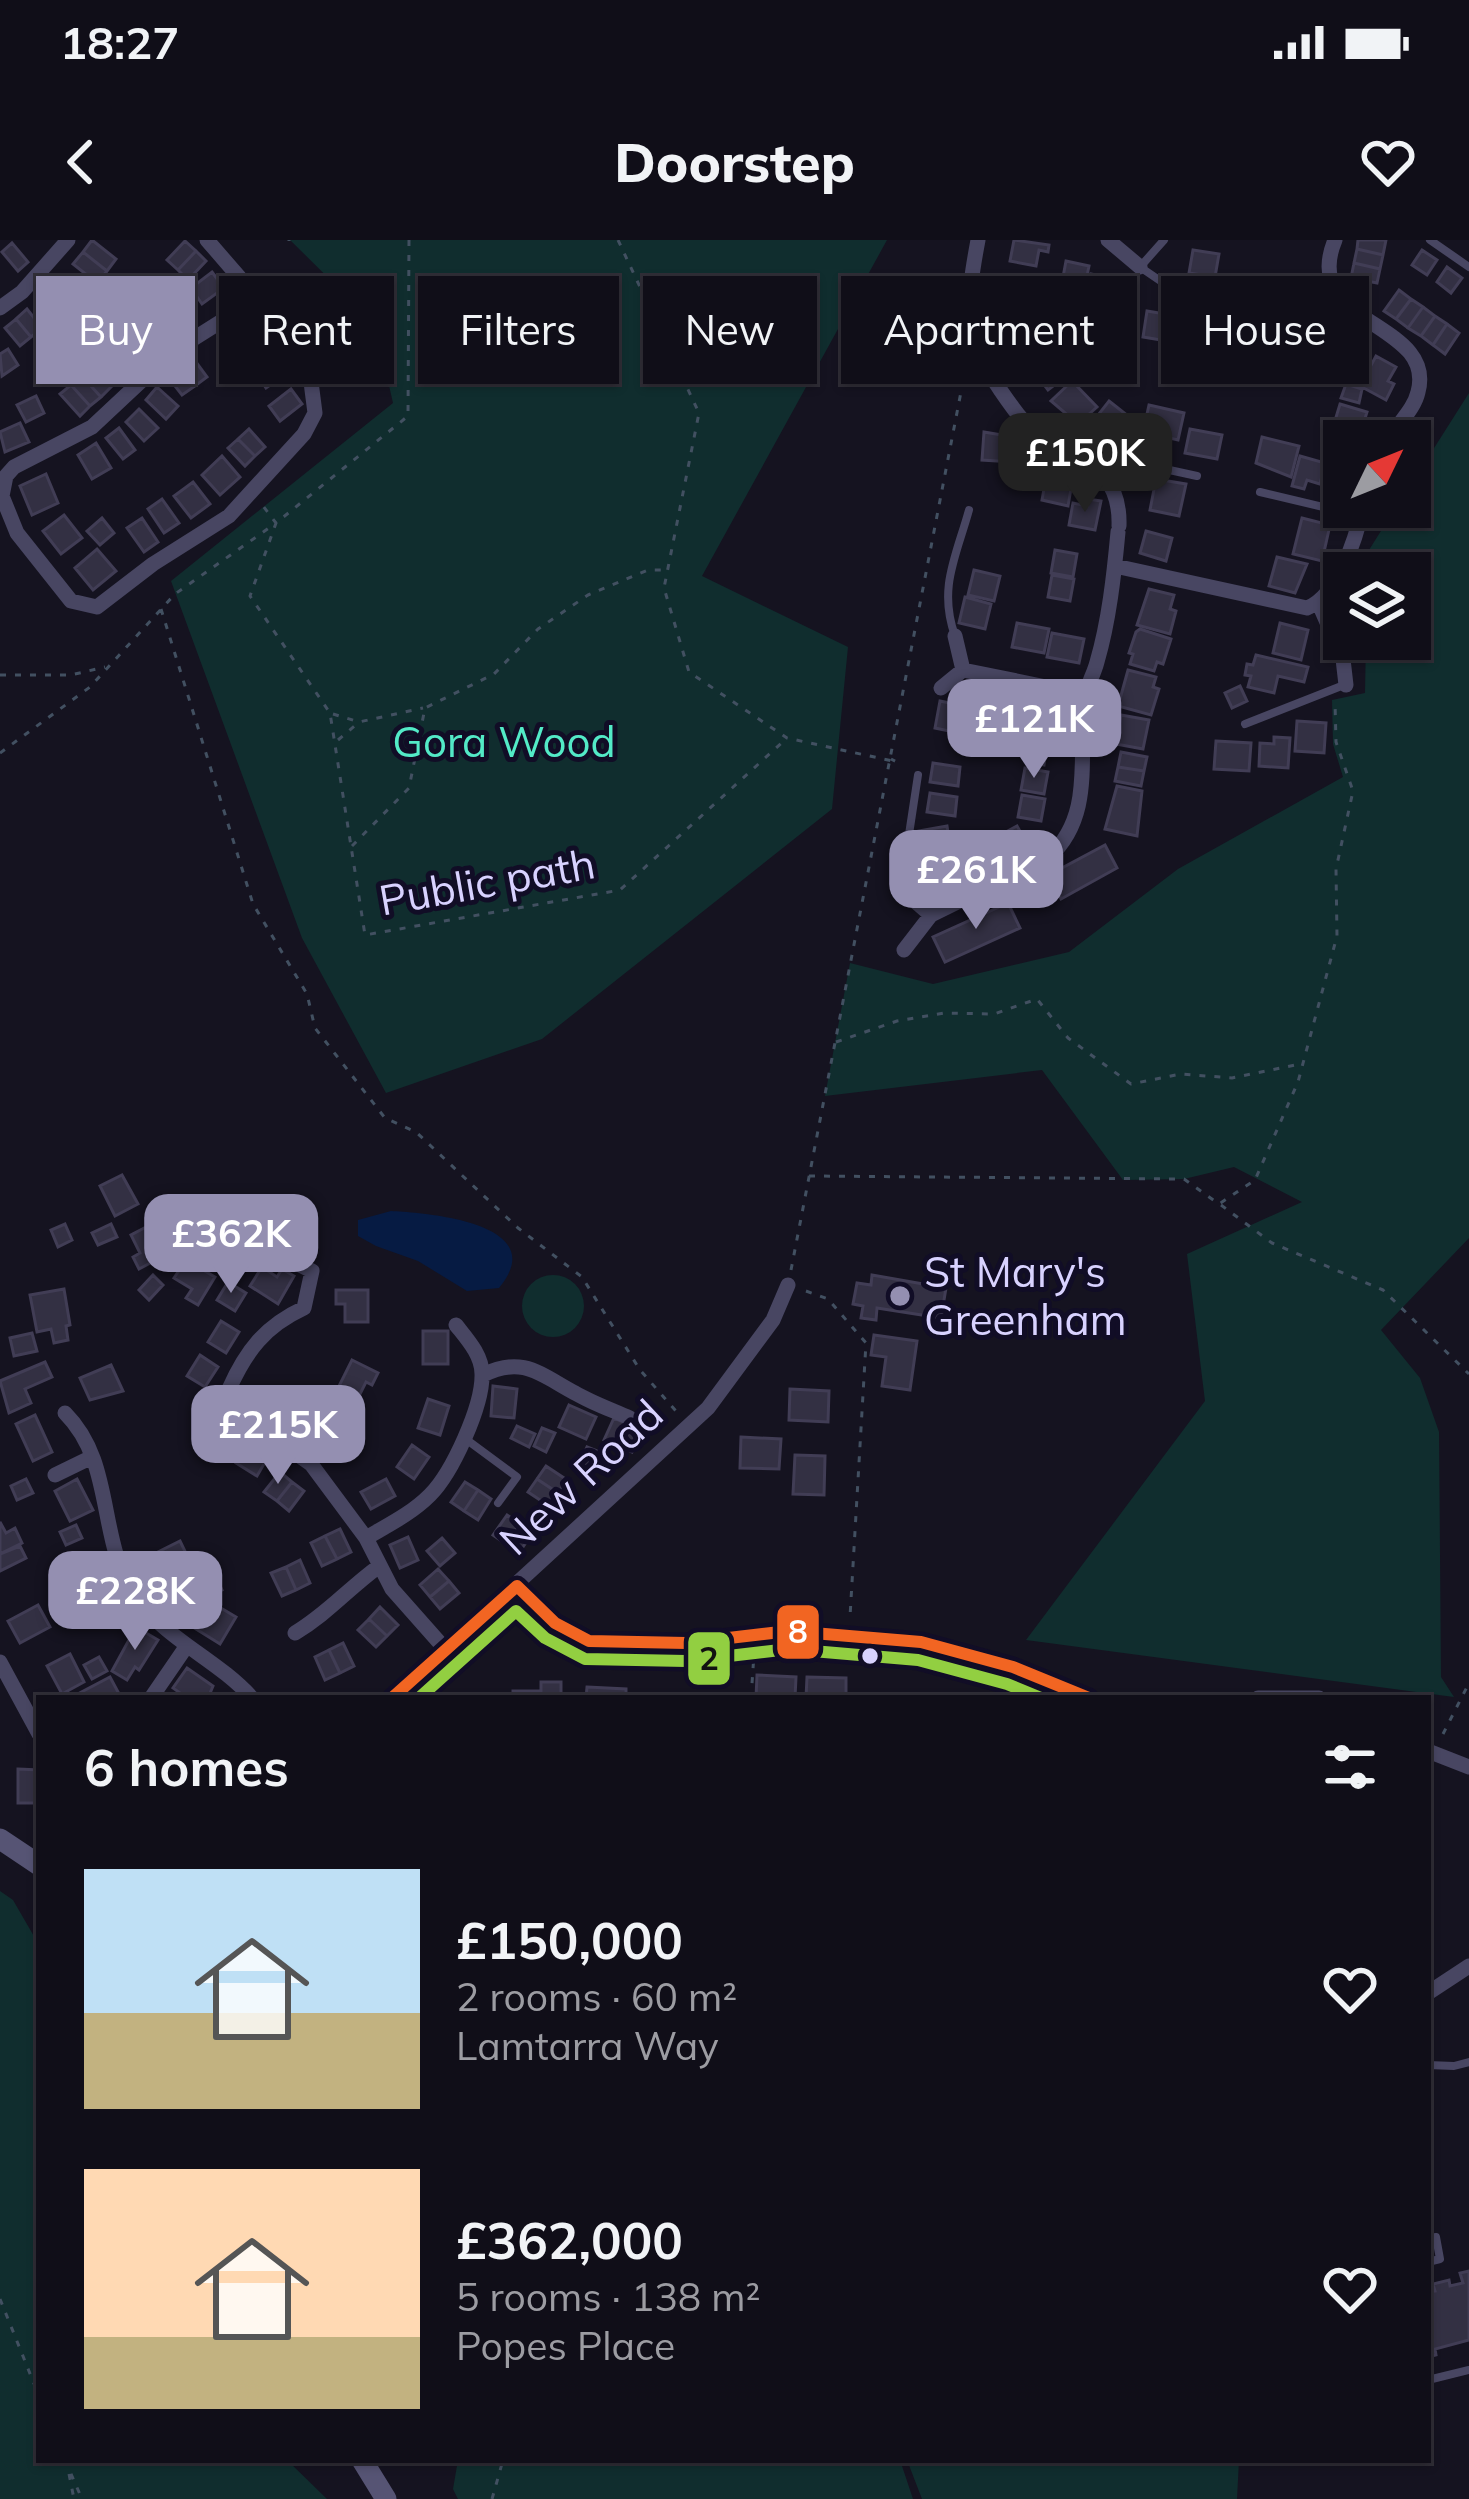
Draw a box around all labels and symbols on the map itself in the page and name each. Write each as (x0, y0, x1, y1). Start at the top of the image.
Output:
pin: £150K (1001, 413, 1169, 515)
north arrow (1323, 420, 1431, 528)
pin: £121K (950, 679, 1118, 781)
park label: Gora Wood (392, 715, 616, 768)
pin: £261K (892, 830, 1060, 932)
street label: Public path (375, 836, 599, 927)
pin: £362K (147, 1194, 315, 1296)
place label: St Mary's Greenham (924, 1245, 1127, 1346)
marker: St Mary's Greenham (887, 1283, 913, 1309)
pin: £215K (194, 1385, 362, 1487)
street label: New Road (488, 1388, 673, 1566)
pin: £228K (51, 1551, 219, 1653)
line badge: 8 (775, 1603, 821, 1661)
text: 8 (788, 1610, 808, 1651)
line badge: 2 (686, 1630, 732, 1687)
text: 2 (699, 1637, 719, 1678)
unlabelled marker (859, 1645, 881, 1667)

